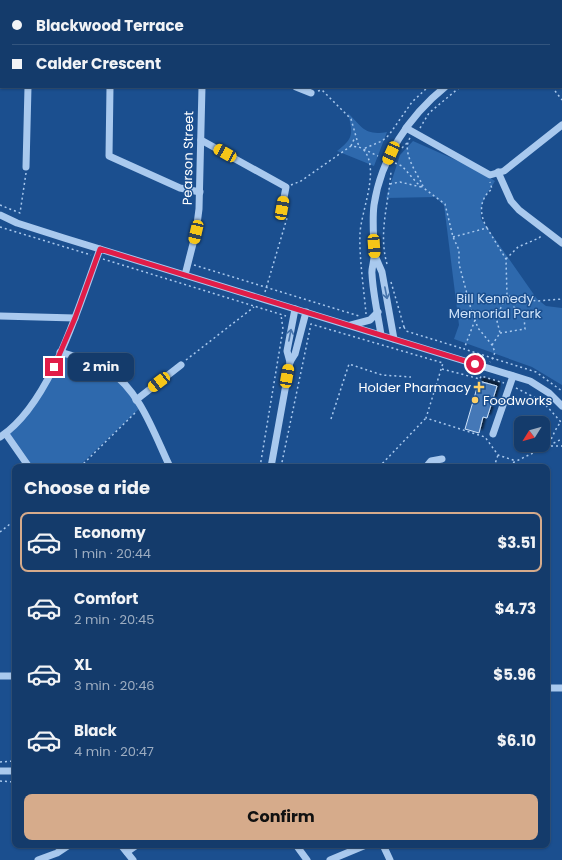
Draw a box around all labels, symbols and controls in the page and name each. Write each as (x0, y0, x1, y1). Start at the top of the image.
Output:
text: Blackwood Terrace (36, 15, 184, 36)
text: Calder Crescent (36, 53, 161, 74)
street label: Pearson Street (178, 110, 198, 205)
car (381, 140, 401, 166)
car (212, 142, 238, 164)
car (274, 195, 290, 221)
car (187, 219, 205, 245)
car (367, 234, 381, 258)
one-way arrow (382, 286, 390, 299)
park label: Bill Kennedy Memorial Park (449, 289, 541, 323)
one-way arrow (286, 329, 294, 342)
callout: 2 min (68, 353, 134, 381)
route start (466, 355, 484, 373)
text: 2 min (83, 357, 119, 376)
route end (45, 358, 63, 376)
car (279, 363, 295, 389)
car (146, 370, 172, 394)
place label: Holder Pharmacy (358, 378, 472, 397)
marker: Holder Pharmacy (474, 382, 484, 392)
place label: Foodworks (483, 391, 553, 410)
marker: Foodworks (470, 395, 480, 405)
north arrow (514, 416, 550, 452)
map controls (514, 416, 550, 452)
text: Choose a ride (24, 475, 150, 500)
text: Economy (74, 522, 146, 543)
icon: car (26, 524, 62, 560)
text: $3.51 (497, 532, 536, 553)
text: 1 min · 20:44 (74, 544, 151, 563)
text: Comfort (74, 588, 138, 609)
icon: car (26, 590, 62, 626)
text: $4.73 (495, 598, 536, 619)
text: 2 min · 20:45 (74, 610, 154, 629)
text: XL (74, 654, 92, 675)
icon: car (26, 656, 62, 692)
text: $5.96 (493, 664, 536, 685)
text: 3 min · 20:46 (74, 676, 155, 695)
text: Black (74, 720, 117, 741)
icon: car (26, 722, 62, 758)
text: $6.10 (497, 730, 536, 751)
text: 4 min · 20:47 (74, 742, 154, 761)
button: Confirm (24, 794, 538, 840)

